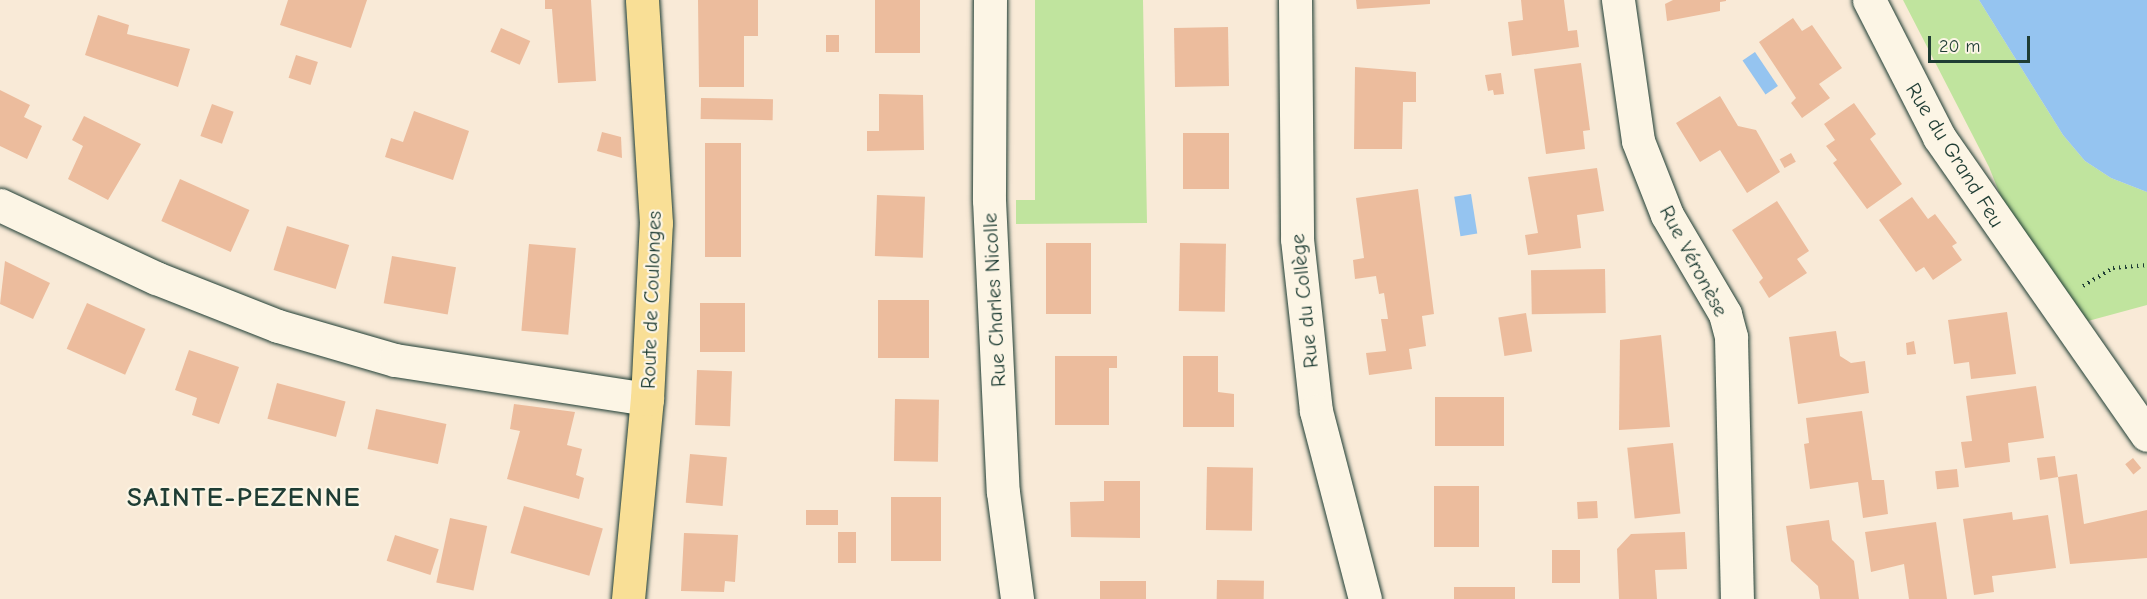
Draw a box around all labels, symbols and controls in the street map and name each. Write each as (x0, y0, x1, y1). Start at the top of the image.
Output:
scale bar (1931, 24, 2033, 62)
text: 20 m (1939, 36, 1980, 57)
street label: Rue du Grand Feu (1900, 78, 2010, 232)
street label: Rue Véronèse (1654, 201, 1734, 321)
street label: Route de Coulonges (635, 211, 667, 389)
street label: Rue Charles Nicolle (977, 212, 1011, 388)
street label: Rue du Collège (1284, 233, 1324, 369)
district label: SAINTE-PEZENNE (127, 482, 361, 514)

